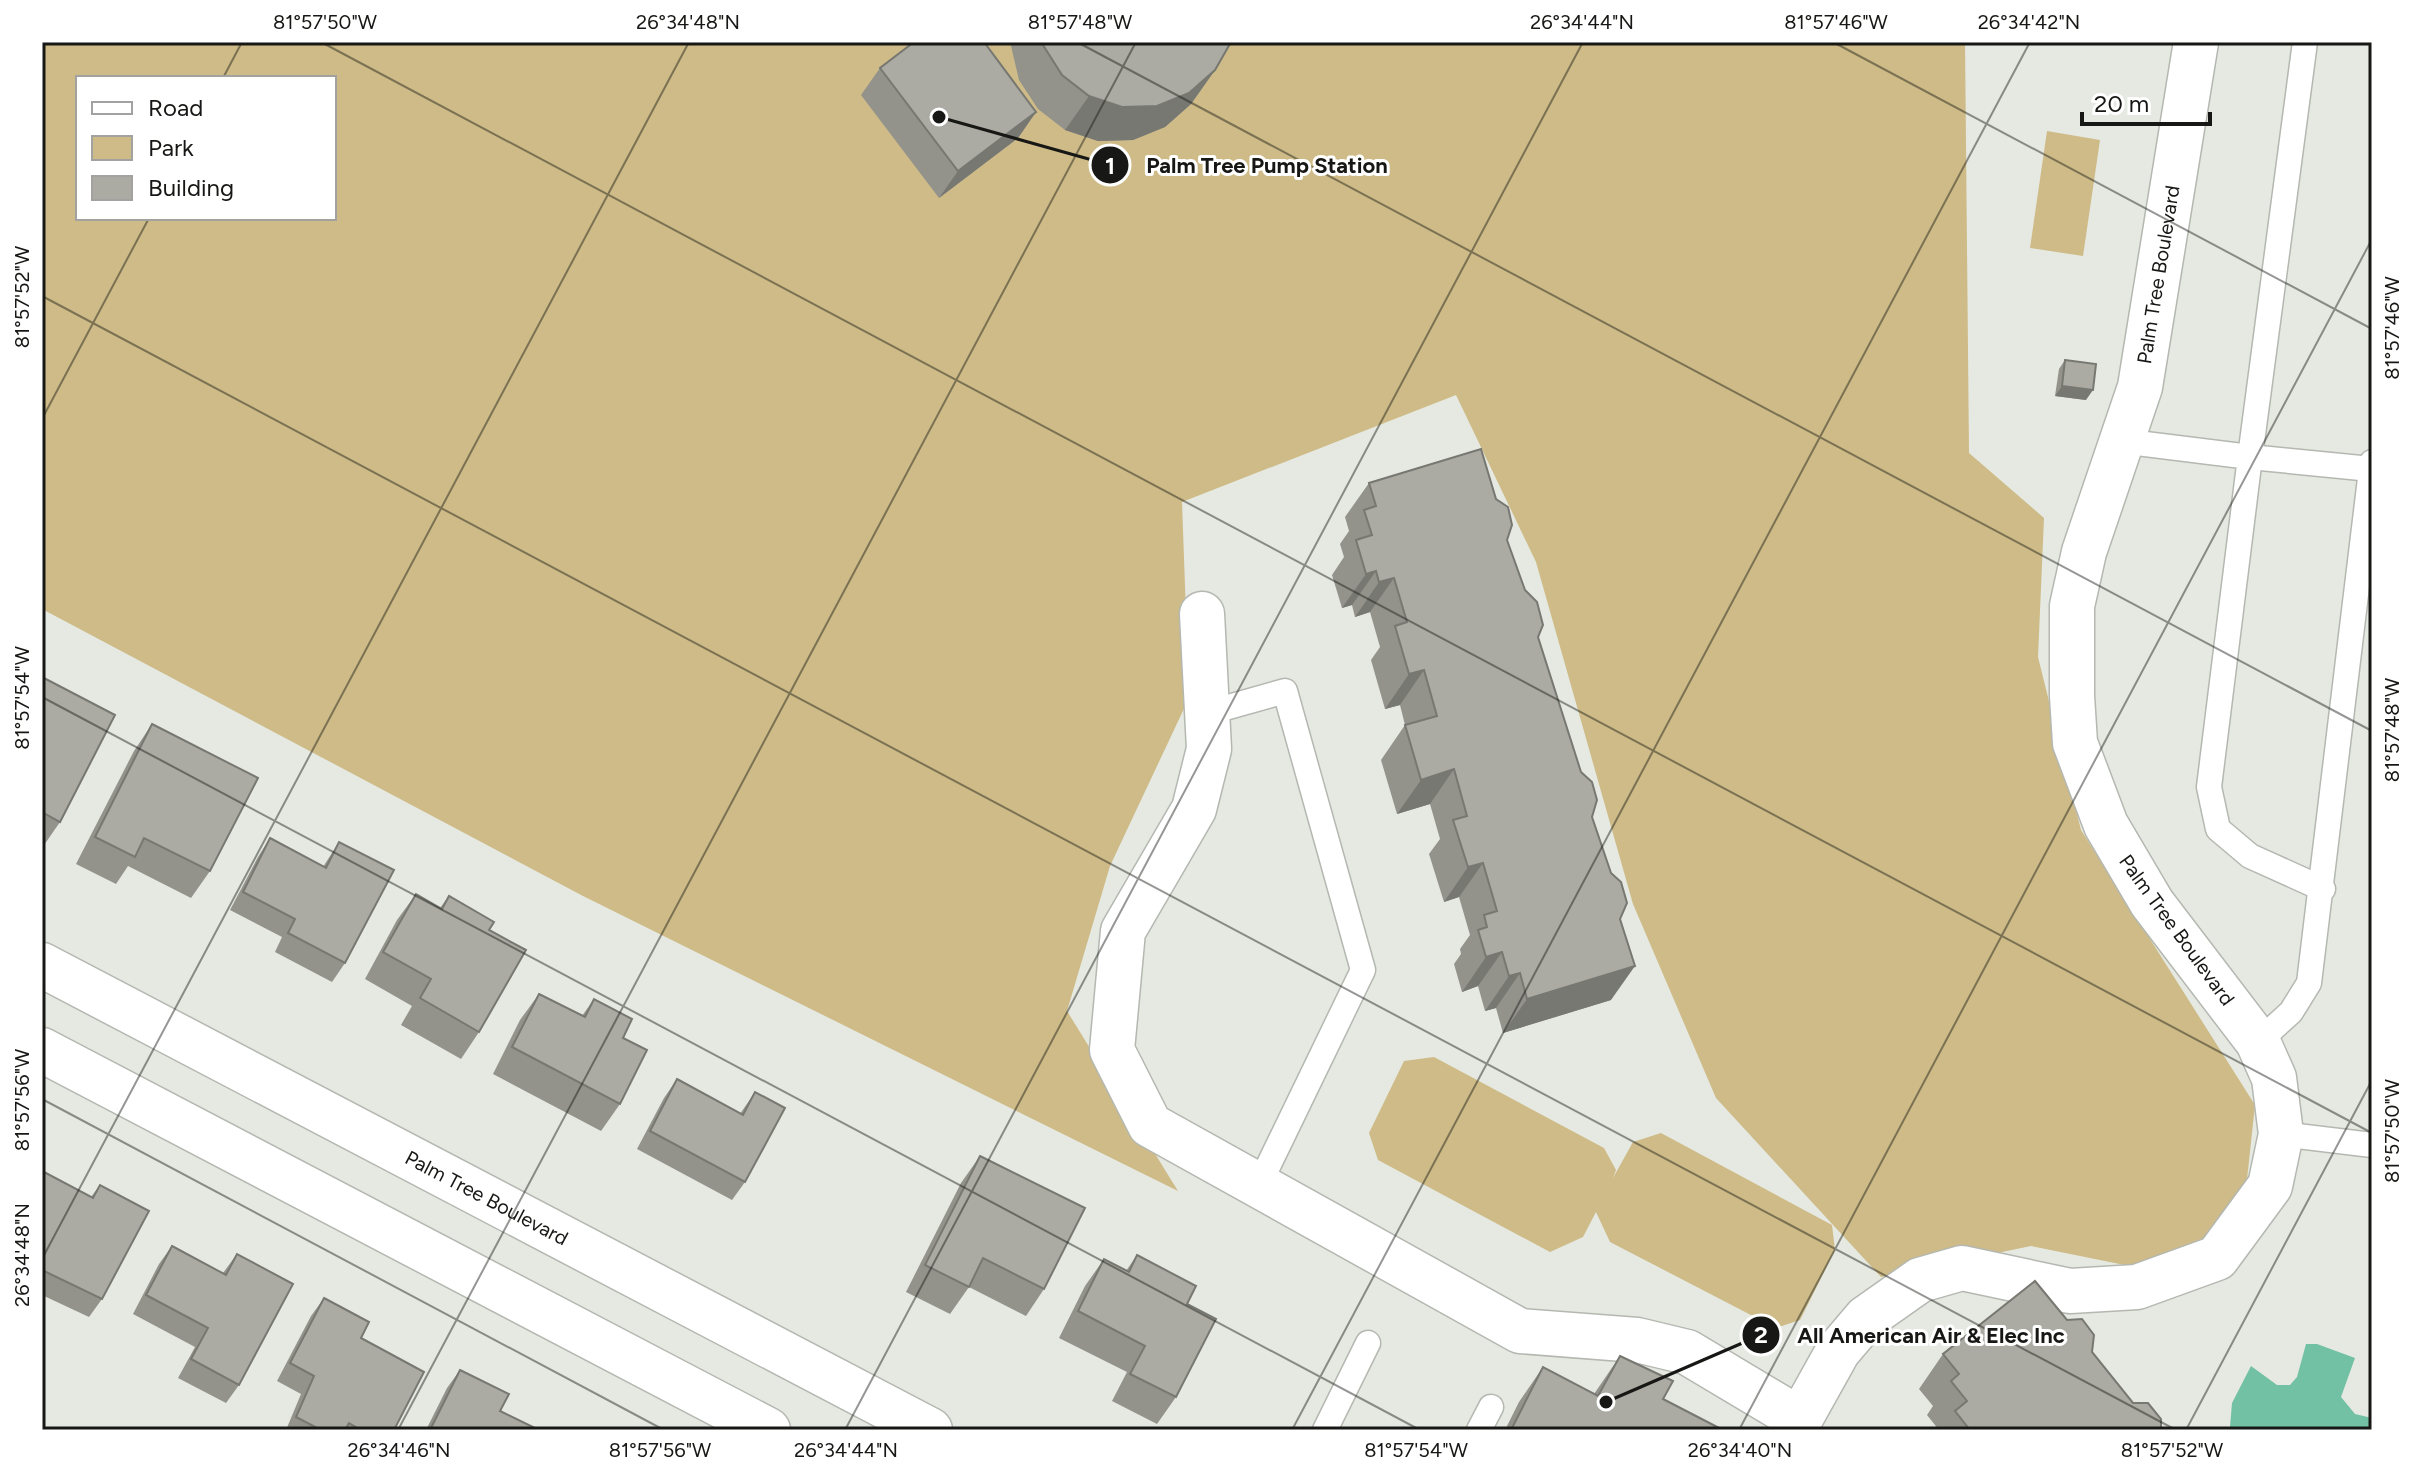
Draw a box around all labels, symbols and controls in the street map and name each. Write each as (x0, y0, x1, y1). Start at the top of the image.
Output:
text: 81°57'50"W (273, 10, 377, 34)
text: 26°34'48"N (636, 10, 740, 34)
text: 81°57'48"W (1028, 10, 1132, 34)
text: 26°34'44"N (1530, 10, 1634, 34)
text: 81°57'46"W (1784, 10, 1888, 34)
text: 26°34'42"N (1978, 10, 2080, 34)
legend (76, 76, 336, 220)
scale bar (2082, 76, 2210, 126)
text: 20 m (2094, 89, 2149, 118)
text: Road (148, 93, 203, 122)
text: Park (148, 133, 194, 162)
callout: Palm Tree Pump Station (1090, 142, 1404, 188)
text: 1 (1105, 151, 1115, 180)
text: Palm Tree Pump Station (1146, 152, 1388, 179)
text: Building (148, 173, 234, 202)
street label: Palm Tree Boulevard (2132, 184, 2185, 366)
text: 81°57'52"W (10, 246, 34, 348)
text: 81°57'46"W (2380, 276, 2404, 380)
text: 81°57'54"W (10, 646, 34, 750)
text: 81°57'48"W (2380, 678, 2404, 782)
street label: Palm Tree Boulevard (2114, 850, 2240, 1010)
text: 81°57'56"W (10, 1049, 34, 1151)
text: 81°57'50"W (2380, 1079, 2404, 1183)
street label: Palm Tree Boulevard (401, 1145, 572, 1250)
text: 26°34'48"N (10, 1203, 34, 1307)
callout: All American Air & Elec Inc (1741, 1312, 2081, 1358)
text: 2 (1754, 1320, 1768, 1349)
text: All American Air & Elec Inc (1797, 1322, 2065, 1349)
text: 26°34'46"N (348, 1438, 450, 1462)
text: 81°57'56"W (609, 1438, 711, 1462)
text: 26°34'44"N (794, 1438, 898, 1462)
text: 81°57'54"W (1364, 1438, 1468, 1462)
text: 26°34'40"N (1688, 1438, 1792, 1462)
text: 81°57'52"W (2121, 1438, 2223, 1462)

